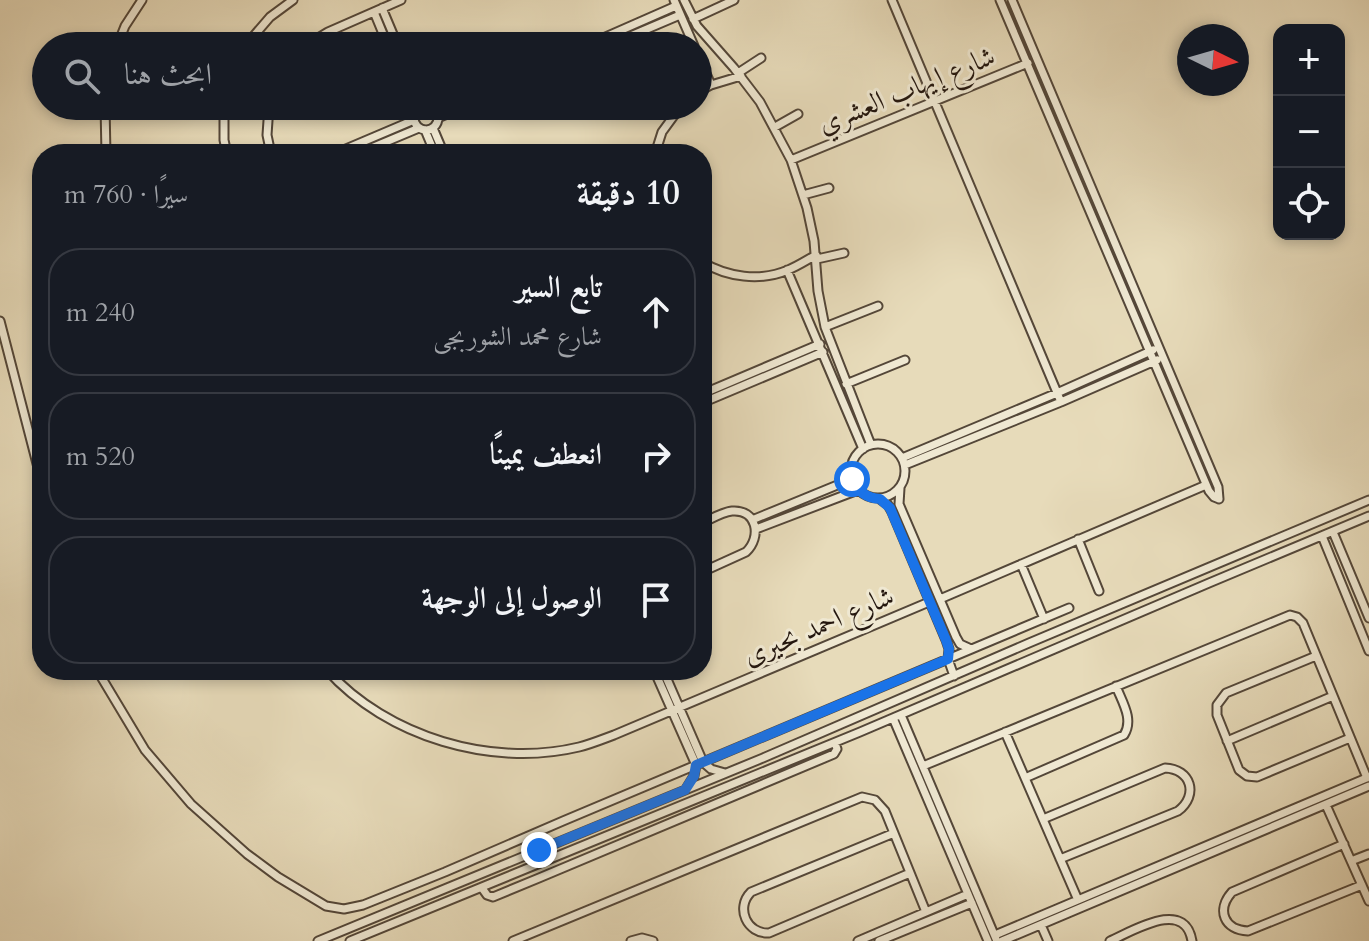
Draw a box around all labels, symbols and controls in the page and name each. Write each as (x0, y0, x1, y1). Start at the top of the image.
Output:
north arrow (1177, 24, 1249, 96)
map controls (1273, 24, 1345, 240)
button: + (1273, 24, 1345, 96)
search box (32, 32, 712, 120)
street label: شارع إيهاب العشري (812, 37, 1002, 146)
icon: search (60, 54, 104, 98)
text: ابحث هنا (124, 54, 212, 95)
button: − (1273, 96, 1345, 168)
button: locate (1273, 168, 1345, 240)
text: 10 دقيقة (577, 170, 680, 216)
text: سيرًا · 760 m (64, 177, 188, 212)
text: تابع السير (516, 267, 602, 308)
icon: ahead (634, 290, 678, 334)
text: 240 m (66, 295, 135, 330)
text: شارع محمد الشوربجى (433, 319, 602, 354)
text: انعطف يمينًا (489, 434, 602, 475)
icon: right (634, 434, 678, 478)
text: 520 m (66, 439, 135, 474)
route start (834, 461, 870, 497)
street label: شارع احمد بحيرى (737, 577, 901, 678)
text: الوصول إلى الوجهة (422, 578, 602, 619)
icon: arrive (634, 578, 678, 622)
route end (521, 832, 557, 868)

